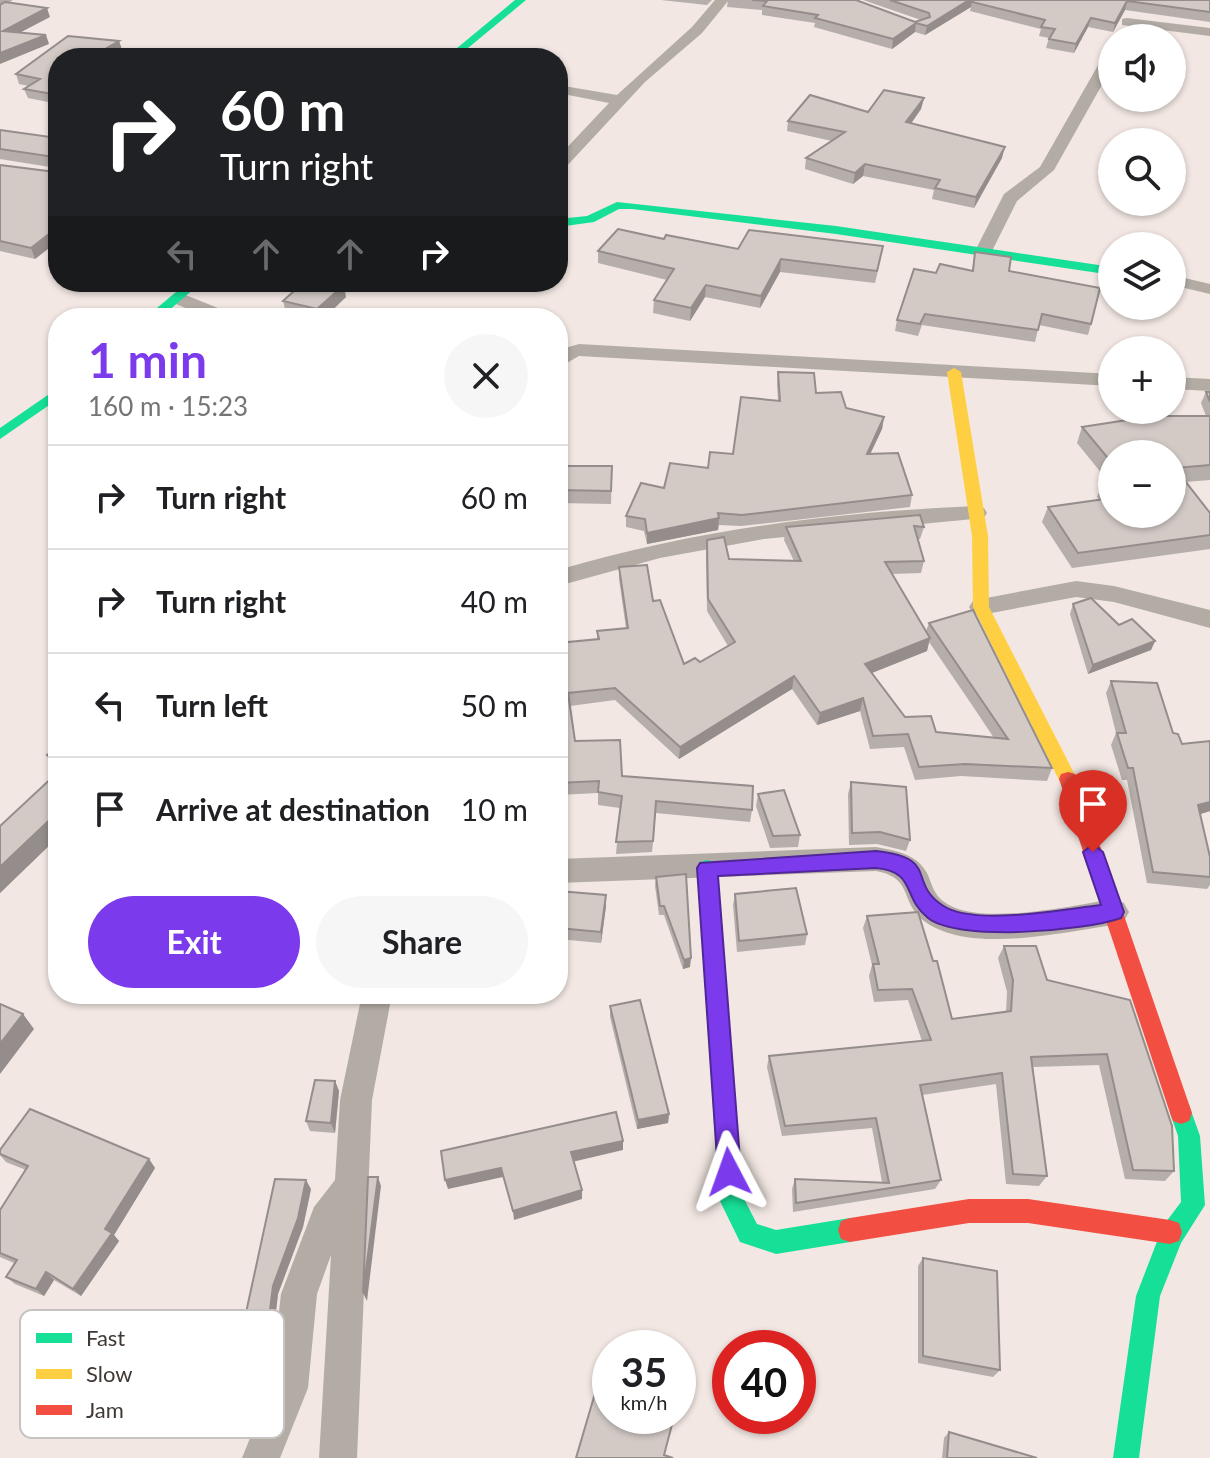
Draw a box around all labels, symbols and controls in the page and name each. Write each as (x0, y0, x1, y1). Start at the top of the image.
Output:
map controls (1098, 24, 1186, 528)
button: sound (1098, 24, 1186, 112)
text: 60 m (220, 76, 345, 143)
icon: right (88, 80, 192, 184)
button: search (1098, 128, 1186, 216)
text: Turn right (220, 144, 373, 188)
icon: left (160, 232, 204, 276)
icon: ahead (244, 232, 288, 276)
icon: ahead (328, 232, 372, 276)
icon: right (412, 232, 456, 276)
button: layers (1098, 232, 1186, 320)
text: 1 min (88, 331, 207, 388)
button: close (444, 334, 528, 418)
button: + (1098, 336, 1186, 424)
text: 160 m · 15:23 (88, 390, 248, 422)
button: − (1098, 440, 1186, 528)
icon: right (88, 475, 132, 519)
text: Turn right (156, 479, 286, 515)
text: 60 m (461, 479, 528, 515)
icon: right (88, 579, 132, 623)
text: Turn right (156, 583, 286, 619)
text: 40 m (461, 583, 528, 619)
icon: left (88, 683, 132, 727)
text: Turn left (156, 687, 268, 723)
text: 50 m (461, 687, 528, 723)
pin (1059, 770, 1127, 852)
icon: arrive (1071, 782, 1115, 826)
icon: arrive (88, 787, 132, 831)
text: Arrive at destination (156, 791, 430, 827)
text: 10 m (461, 791, 528, 827)
button: Exit (88, 896, 300, 988)
button: Share (316, 896, 528, 988)
position arrow (687, 1130, 771, 1214)
legend (20, 1310, 284, 1438)
text: Fast (86, 1324, 125, 1351)
speed limit sign: 40 (712, 1330, 816, 1434)
text: 35 (621, 1348, 667, 1396)
text: Slow (86, 1360, 133, 1387)
text: km/h (621, 1390, 667, 1414)
text: Jam (86, 1396, 124, 1423)

